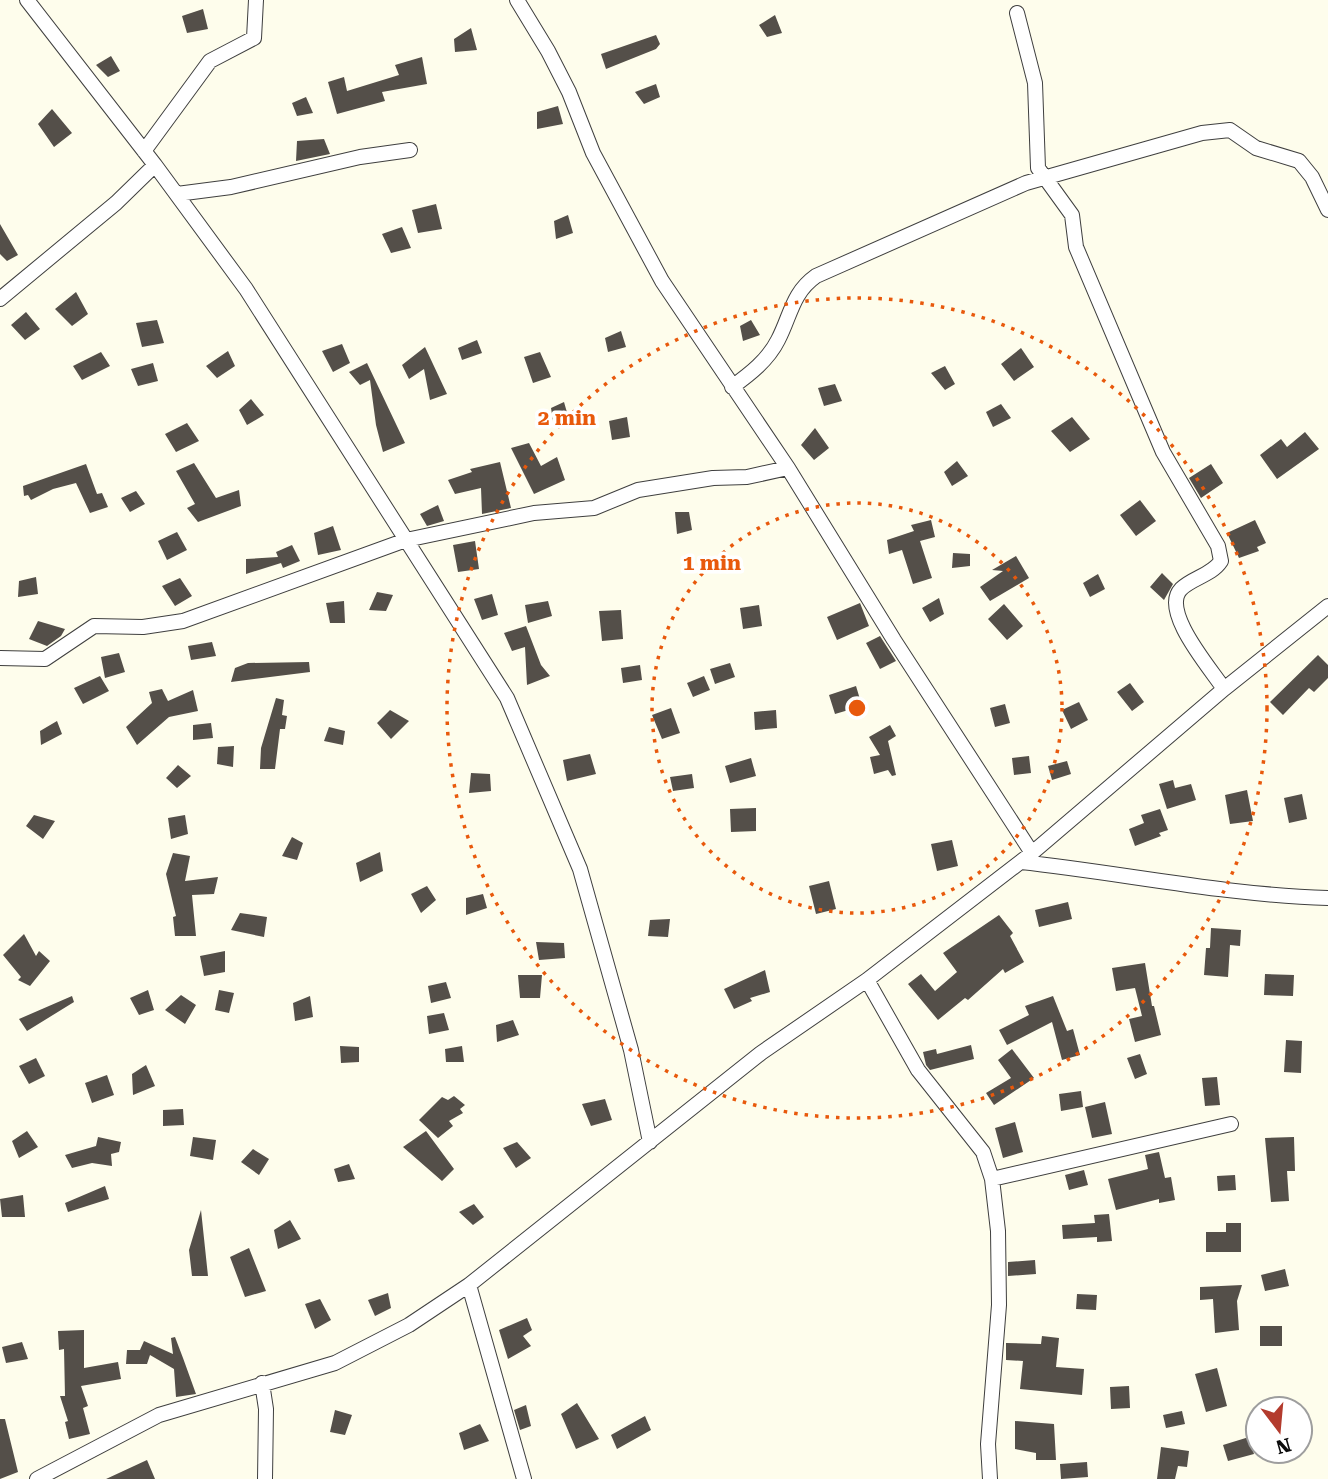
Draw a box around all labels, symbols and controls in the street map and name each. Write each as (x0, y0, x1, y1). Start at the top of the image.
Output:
text: 2 min (538, 406, 596, 430)
text: 1 min (683, 551, 741, 575)
centre of rings (845, 696, 869, 720)
north arrow (1244, 1395, 1314, 1465)
text: N (1273, 1433, 1294, 1459)

